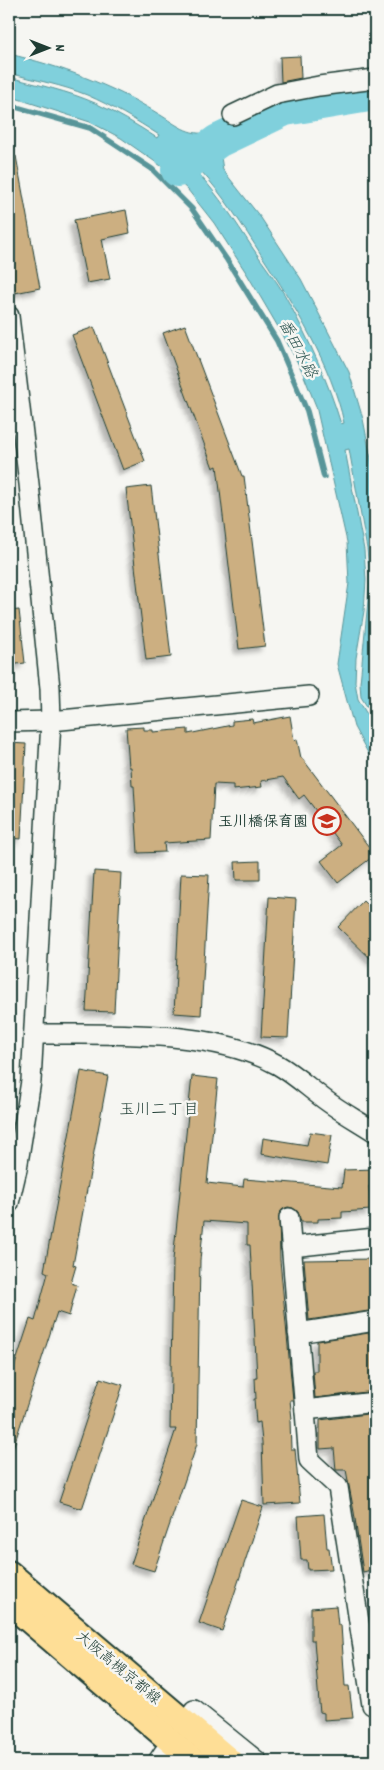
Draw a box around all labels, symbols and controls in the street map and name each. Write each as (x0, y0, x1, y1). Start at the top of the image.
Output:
north arrow (22, 22, 72, 72)
text: N (49, 45, 69, 52)
water label: 番田水路 (272, 316, 322, 384)
school or university icon: 玉川橋保育園 (312, 806, 342, 836)
place label: 玉川橋保育園 (218, 812, 308, 834)
district label: 玉川二丁目 (119, 1099, 199, 1122)
street label: 大阪高槻京都線 (70, 1626, 165, 1711)

